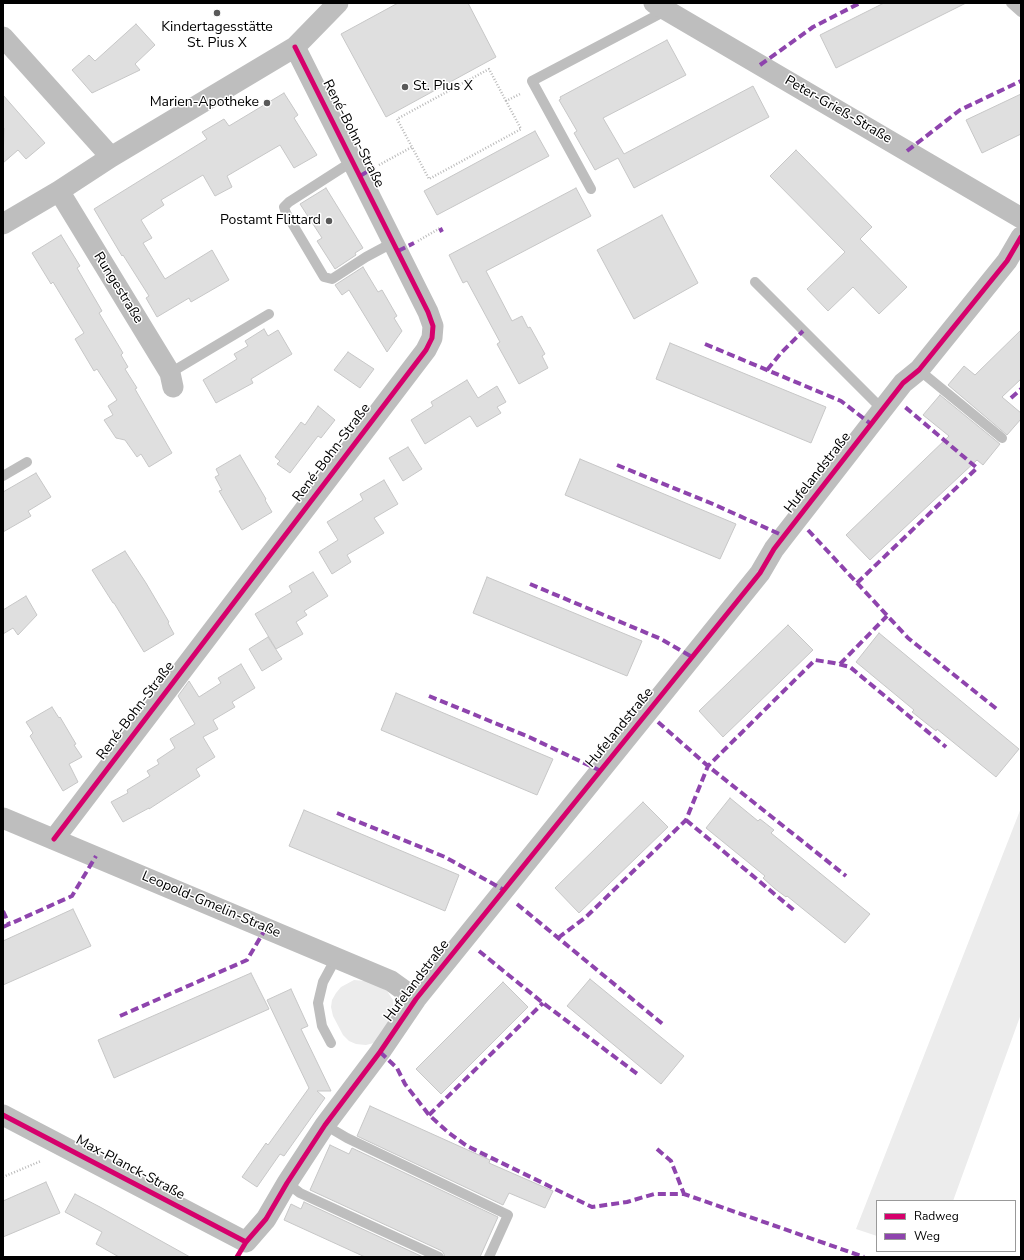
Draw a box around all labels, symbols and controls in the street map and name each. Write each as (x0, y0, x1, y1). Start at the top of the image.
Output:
marker: Kindertagesstätte St. Pius X (212, 8, 222, 18)
place label: Kindertagesstätte St. Pius X (161, 20, 273, 52)
street label: Peter-Grieß-Straße (781, 72, 895, 148)
street label: René-Bohn-Straße (319, 77, 387, 191)
place label: St. Pius X (413, 79, 473, 95)
marker: St. Pius X (400, 82, 410, 92)
place label: Marien-Apotheke (150, 95, 259, 111)
marker: Marien-Apotheke (262, 98, 272, 108)
place label: Postamt Flittard (220, 213, 321, 229)
marker: Postamt Flittard (324, 216, 334, 226)
street label: Rungestraße (89, 249, 147, 327)
street label: René-Bohn-Straße (290, 400, 374, 506)
street label: Hufelandstraße (781, 429, 855, 517)
street label: René-Bohn-Straße (94, 658, 178, 764)
street label: Hufelandstraße (583, 685, 657, 771)
street label: Leopold-Gmelin-Straße (139, 868, 283, 942)
street label: Hufelandstraße (381, 937, 453, 1025)
street label: Max-Planck-Straße (73, 1132, 187, 1204)
legend (876, 1200, 1016, 1252)
text: Radweg (914, 1208, 959, 1224)
text: Weg (914, 1228, 940, 1244)

